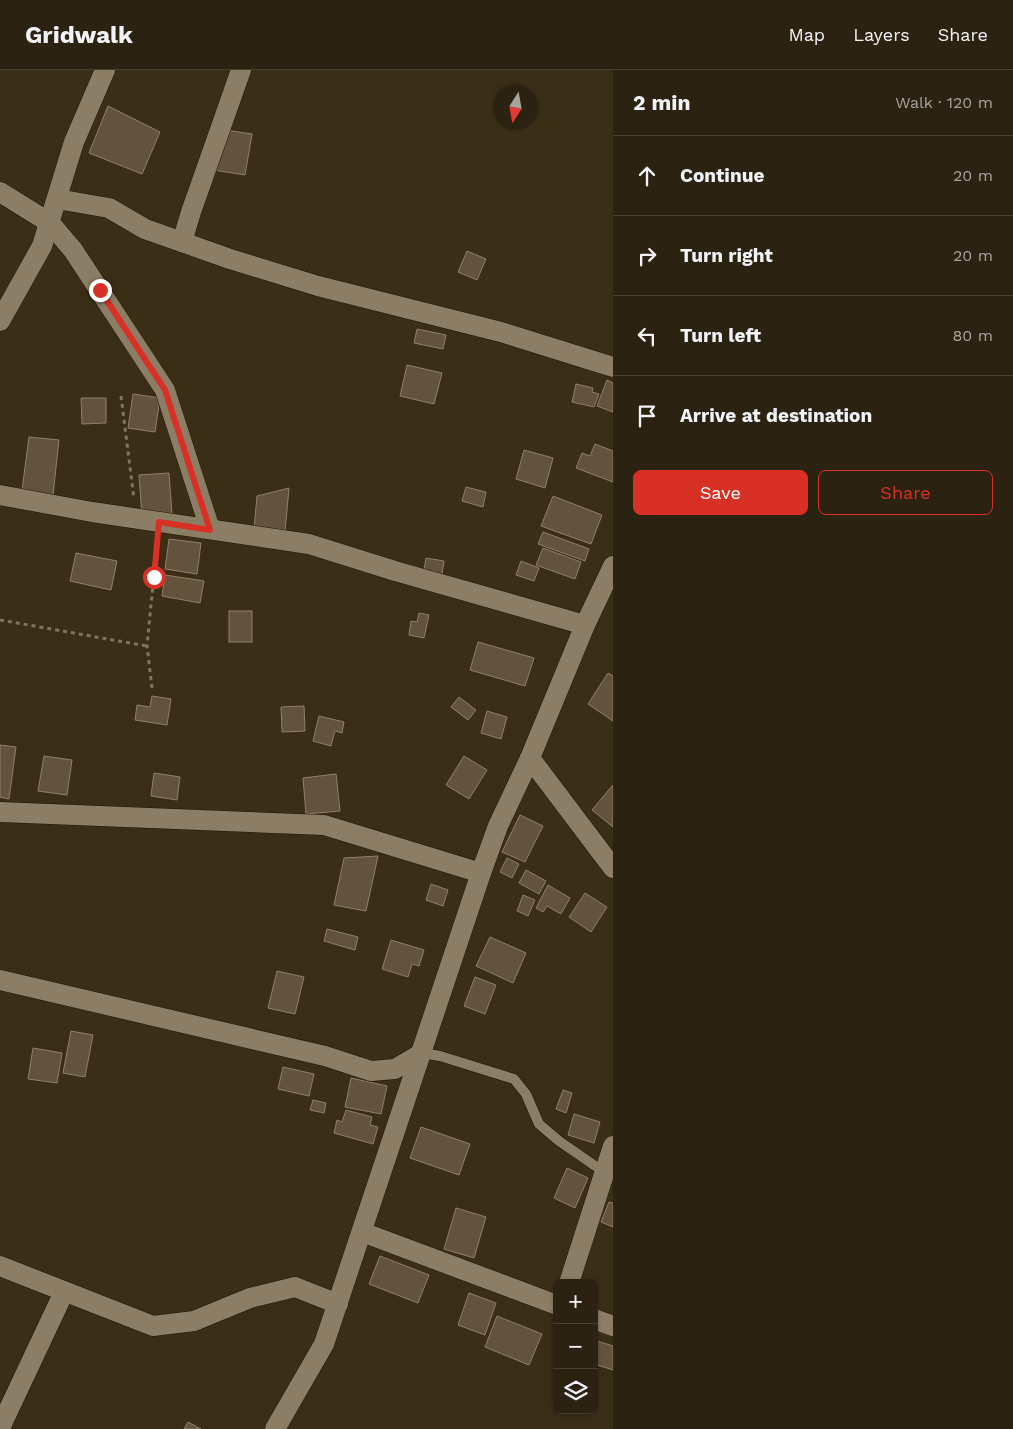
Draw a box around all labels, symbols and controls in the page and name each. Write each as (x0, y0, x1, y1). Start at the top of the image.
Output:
text: Gridwalk (25, 21, 133, 49)
text: Map (788, 24, 825, 45)
text: Layers (853, 24, 910, 45)
text: Share (938, 24, 988, 45)
north arrow (493, 85, 538, 130)
text: 2 min (633, 90, 690, 115)
text: Walk · 120 m (895, 93, 993, 112)
icon: ahead (633, 162, 661, 190)
text: Continue (680, 164, 764, 187)
text: 20 m (953, 166, 993, 185)
icon: right (633, 242, 661, 270)
text: Turn right (680, 244, 773, 267)
text: 20 m (953, 246, 993, 265)
route end (89, 279, 112, 302)
icon: left (633, 322, 661, 350)
text: Turn left (680, 324, 761, 347)
text: 80 m (952, 326, 993, 345)
icon: arrive (633, 402, 661, 430)
text: Arrive at destination (680, 404, 872, 427)
button: Save (633, 470, 808, 515)
button: Share (818, 470, 993, 515)
route start (143, 566, 166, 589)
map controls (553, 1279, 598, 1414)
button: + (553, 1279, 598, 1324)
button: − (553, 1324, 598, 1369)
button: layers (553, 1369, 598, 1414)

